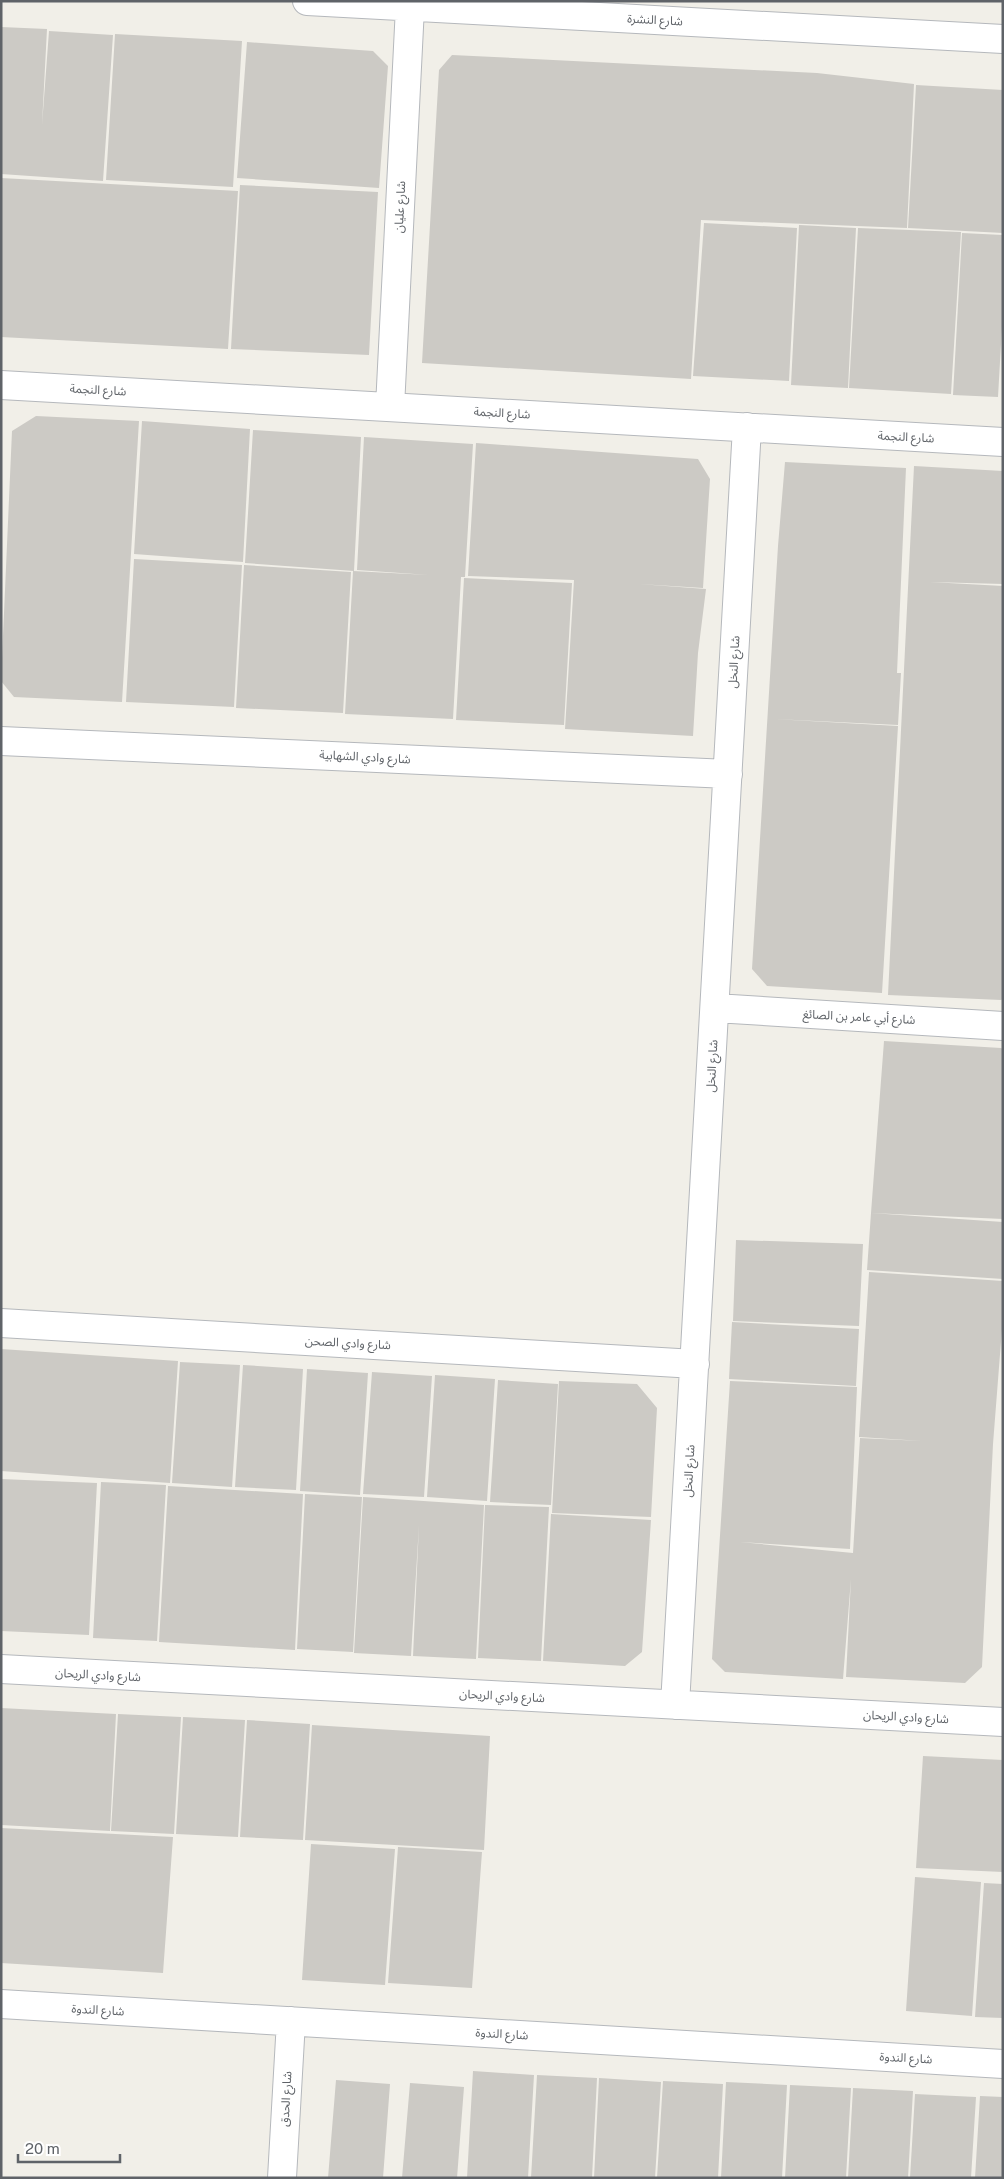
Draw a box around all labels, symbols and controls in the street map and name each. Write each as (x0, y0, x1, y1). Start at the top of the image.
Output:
street label: شارع النشرة (627, 12, 683, 30)
street label: شارع عليان (392, 181, 410, 234)
street label: شارع النجمة (69, 382, 127, 400)
street label: شارع النجمة (473, 405, 531, 423)
street label: شارع النجمة (877, 429, 935, 447)
street label: شارع النخل (726, 635, 744, 689)
street label: شارع وادي الشهابية (319, 748, 411, 769)
street label: شارع أبي عامر بن الصائغ (802, 1007, 916, 1030)
street label: شارع النخل (704, 1039, 722, 1093)
street label: شارع وادي الصحن (305, 1334, 391, 1355)
street label: شارع النخل (681, 1444, 699, 1498)
street label: شارع وادي الريحان (55, 1666, 141, 1687)
street label: شارع وادي الريحان (459, 1687, 545, 1708)
street label: شارع وادي الريحان (863, 1708, 949, 1729)
street label: شارع الندوة (71, 2002, 125, 2020)
street label: شارع الندوة (475, 2026, 529, 2044)
street label: شارع الندوة (879, 2050, 933, 2068)
street label: شارع الحدق (278, 2071, 296, 2127)
scale bar (18, 2132, 120, 2164)
text: 20 m (25, 2140, 60, 2157)

